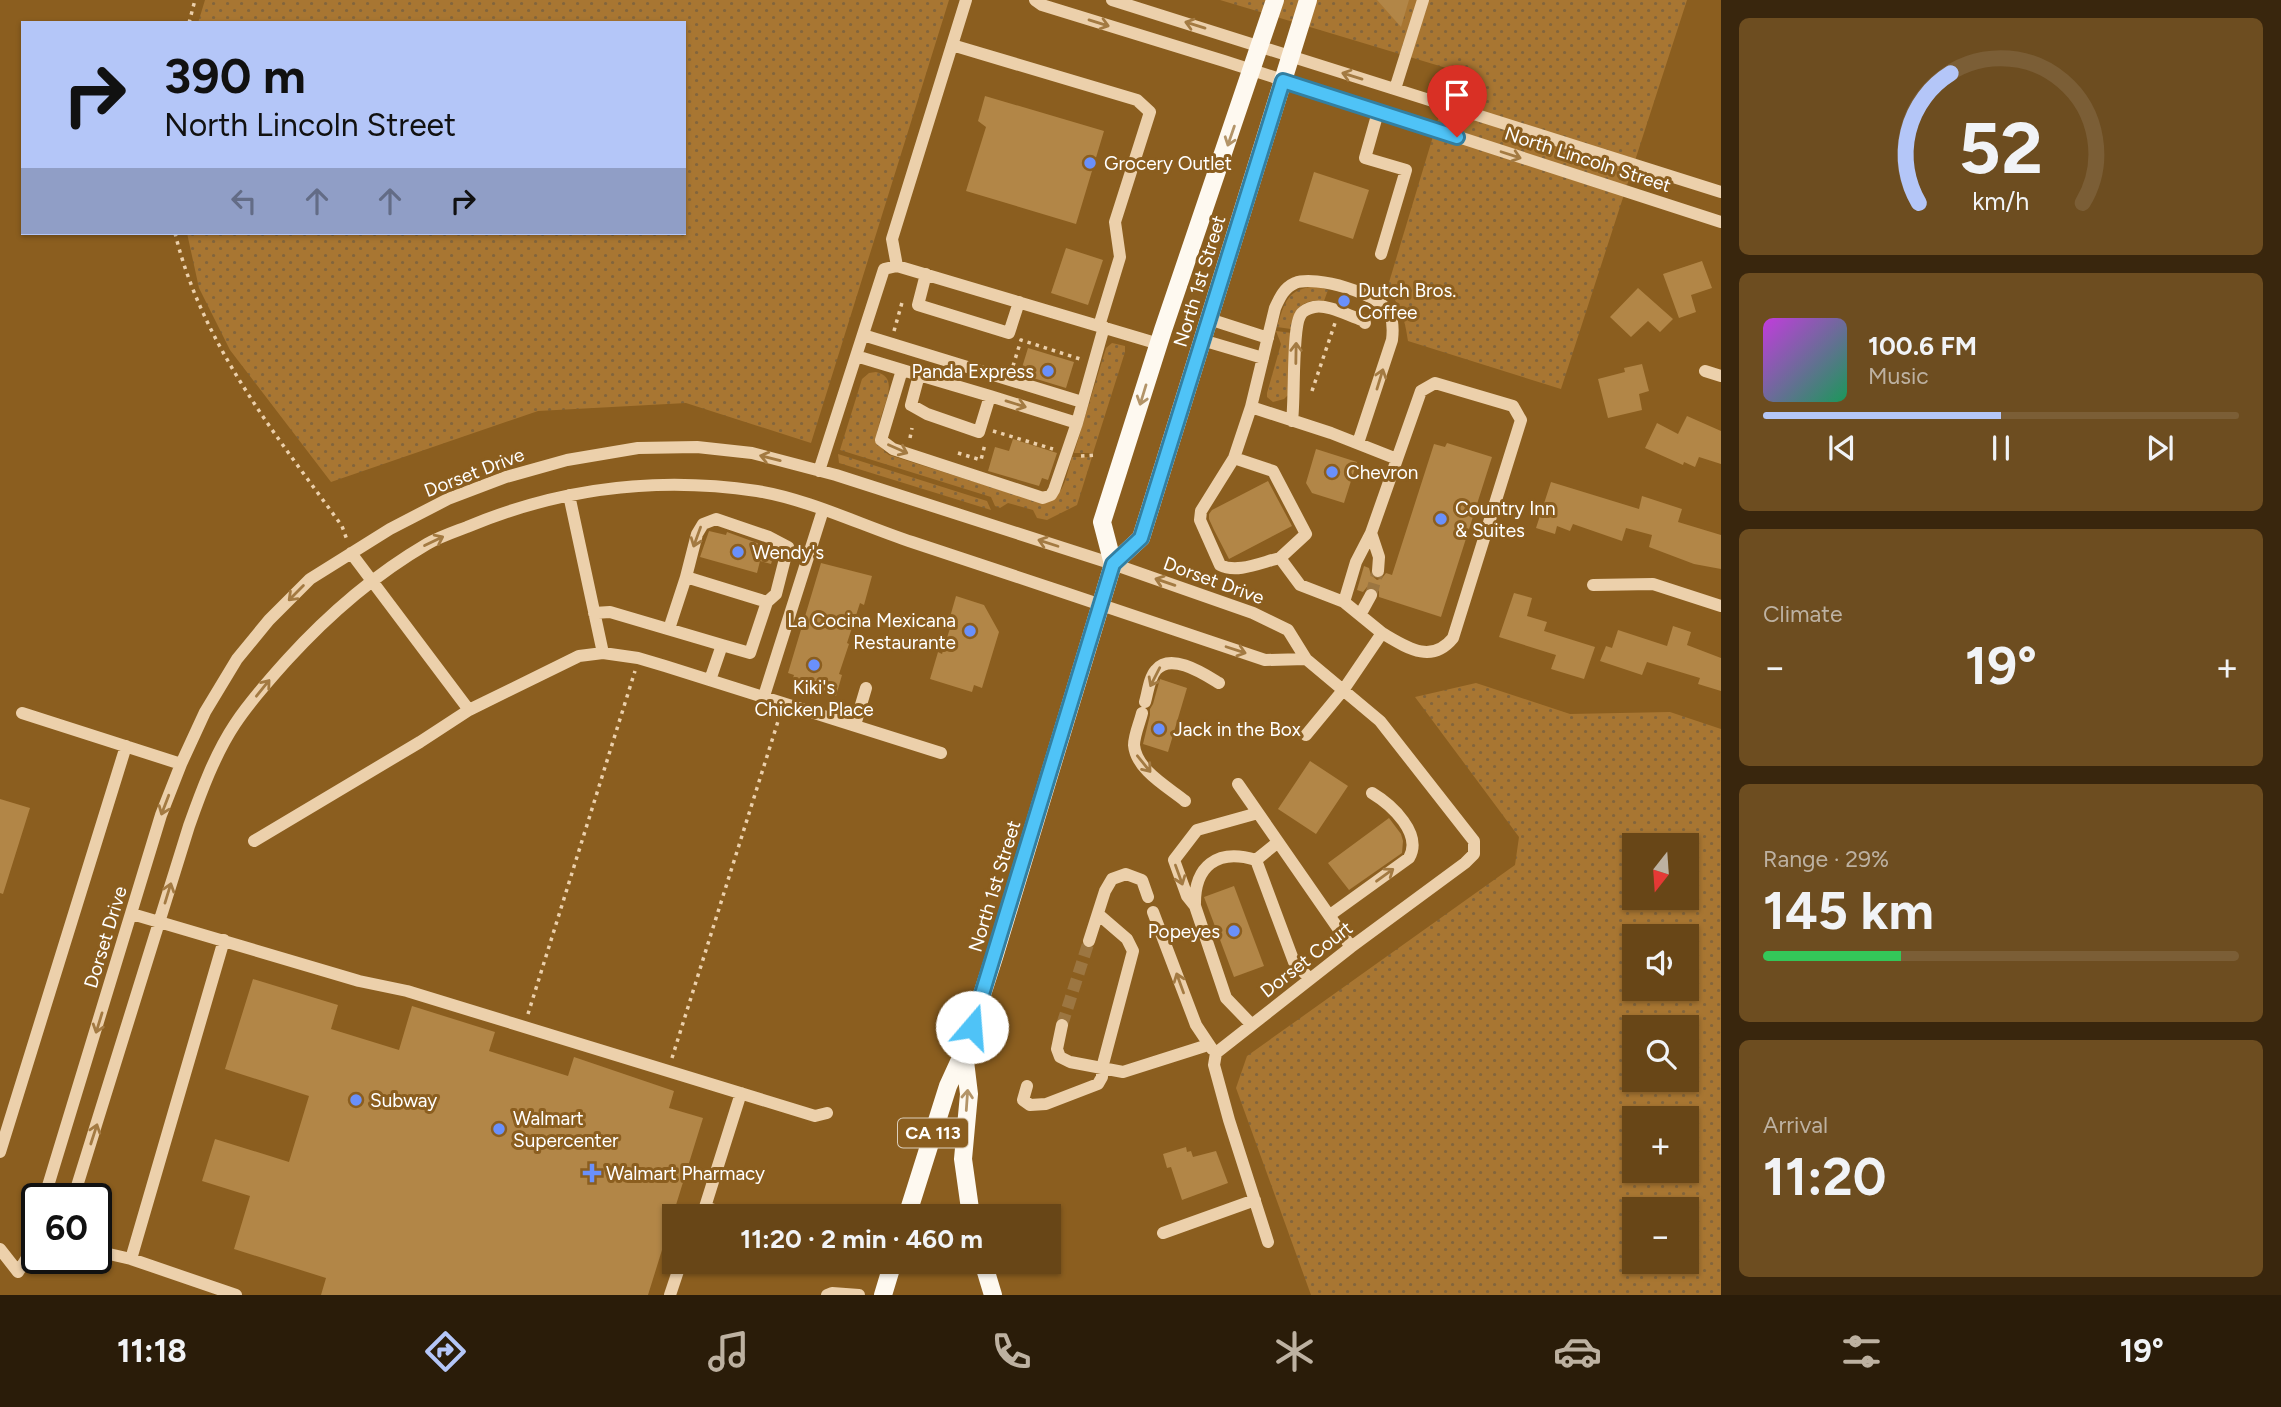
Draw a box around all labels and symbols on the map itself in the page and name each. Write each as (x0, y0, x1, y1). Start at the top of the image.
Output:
one-way arrow (1088, 17, 1110, 30)
one-way arrow (1185, 18, 1207, 31)
pin (1427, 65, 1487, 137)
one-way arrow (1341, 69, 1363, 82)
street label: North Lincoln Street (1502, 122, 1674, 197)
one-way arrow (1223, 124, 1236, 146)
one-way arrow (1500, 149, 1522, 162)
place label: Grocery Outlet (1104, 152, 1232, 175)
marker: Grocery Outlet (1082, 155, 1098, 171)
street label: North 1st Street (1169, 213, 1230, 350)
place label: Dutch Bros. Coffee (1358, 279, 1456, 324)
marker: Dutch Bros. Coffee (1336, 293, 1352, 309)
one-way arrow (1289, 342, 1302, 365)
place label: Panda Express (911, 360, 1034, 383)
marker: Panda Express (1040, 363, 1056, 379)
one-way arrow (1374, 368, 1387, 390)
one-way arrow (1135, 384, 1148, 406)
one-way arrow (1004, 398, 1026, 411)
street label: Dorset Drive (421, 443, 528, 502)
one-way arrow (887, 443, 908, 456)
one-way arrow (759, 451, 782, 464)
place label: Chevron (1346, 461, 1418, 484)
marker: Chevron (1324, 464, 1340, 480)
place label: Country Inn & Suites (1455, 497, 1556, 542)
marker: Country Inn & Suites (1433, 511, 1449, 527)
one-way arrow (690, 525, 703, 547)
one-way arrow (423, 534, 444, 548)
one-way arrow (1037, 536, 1059, 549)
place label: Wendy's (752, 541, 824, 564)
marker: Wendy's (730, 544, 746, 560)
street label: Dorset Drive (1160, 552, 1267, 609)
one-way arrow (1154, 575, 1176, 588)
one-way arrow (288, 585, 305, 602)
place label: La Cocina Mexicana Restaurante (787, 609, 956, 654)
marker: La Cocina Mexicana Restaurante (962, 623, 978, 639)
one-way arrow (1224, 645, 1246, 657)
marker: Kiki's Chicken Place (806, 657, 822, 673)
one-way arrow (1147, 666, 1161, 686)
place label: Kiki's Chicken Place (754, 676, 874, 721)
one-way arrow (255, 680, 270, 698)
place label: Jack in the Box (1173, 718, 1301, 741)
marker: Jack in the Box (1151, 721, 1167, 737)
one-way arrow (1136, 755, 1151, 773)
one-way arrow (157, 793, 170, 815)
street label: North 1st Street (964, 818, 1025, 955)
north arrow (1622, 833, 1699, 910)
one-way arrow (1174, 864, 1186, 886)
one-way arrow (1375, 868, 1394, 882)
one-way arrow (162, 882, 175, 904)
street label: Dorset Drive (79, 883, 132, 991)
street label: Dorset Court (1256, 916, 1357, 1002)
place label: Popeyes (1148, 920, 1220, 943)
marker: Popeyes (1226, 923, 1242, 939)
one-way arrow (1173, 972, 1185, 994)
position arrow (935, 990, 1009, 1064)
one-way arrow (91, 1011, 104, 1033)
place label: Subway (370, 1089, 437, 1112)
one-way arrow (961, 1089, 974, 1112)
marker: Subway (348, 1092, 364, 1108)
place label: Walmart Supercenter (513, 1107, 619, 1152)
road number: CA 113 (898, 1118, 968, 1148)
marker: Walmart Supercenter (491, 1121, 507, 1137)
one-way arrow (89, 1123, 101, 1145)
place label: Walmart Pharmacy (606, 1162, 765, 1185)
marker: Walmart Pharmacy (584, 1165, 600, 1181)
speed limit sign: 60 (21, 1183, 112, 1274)

